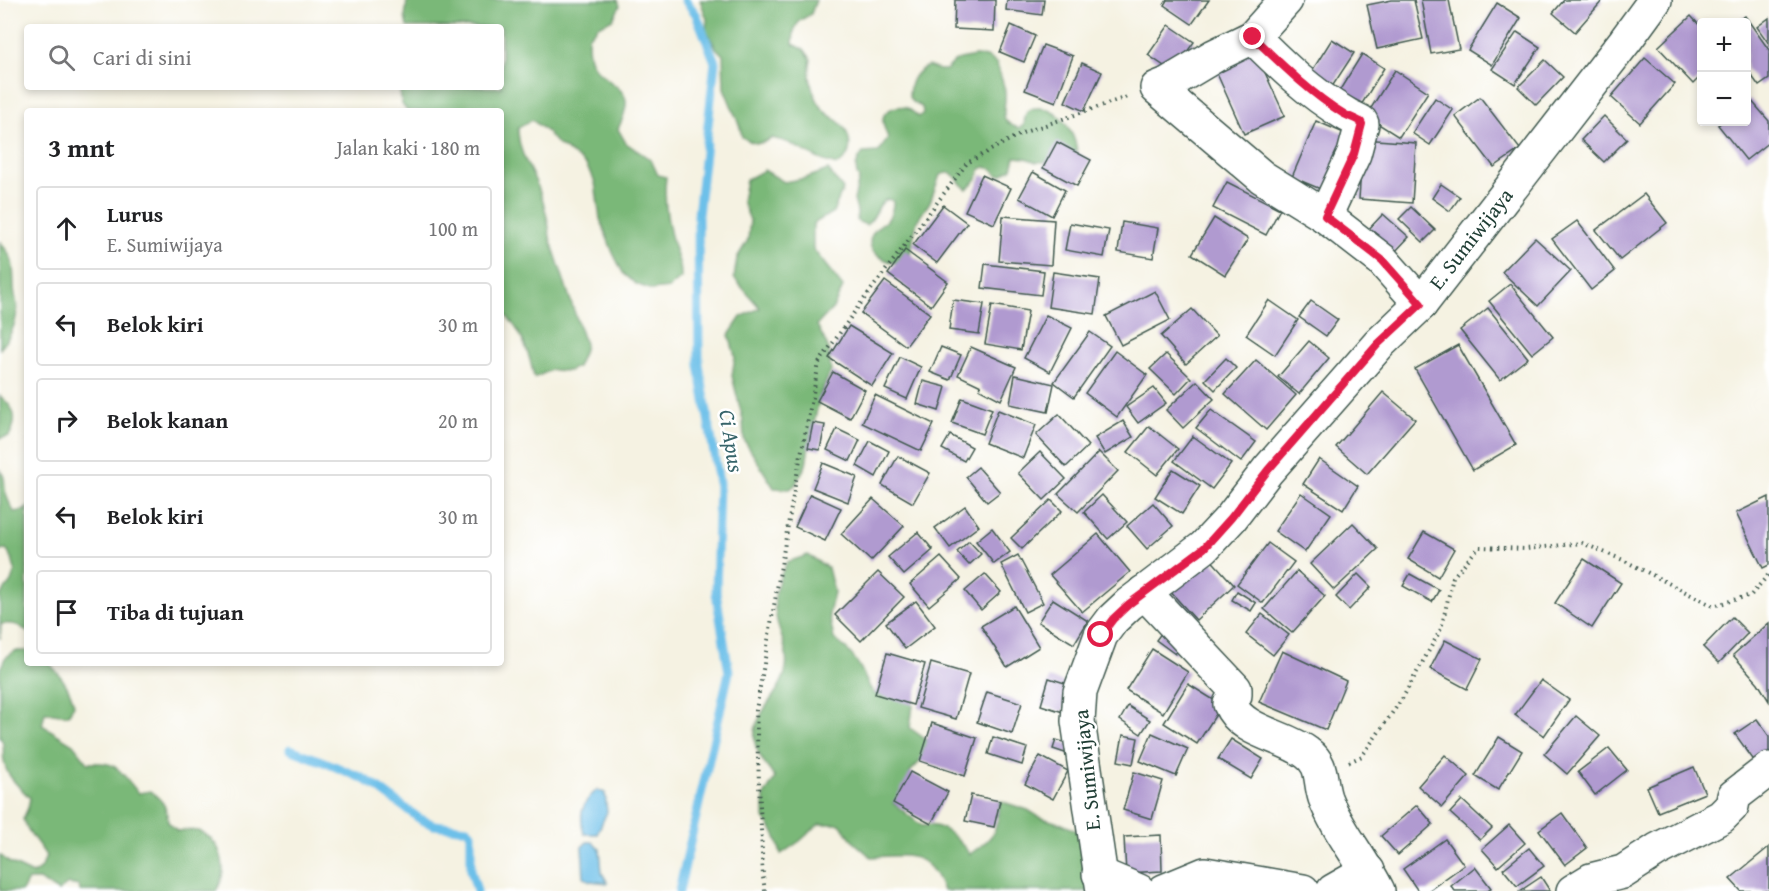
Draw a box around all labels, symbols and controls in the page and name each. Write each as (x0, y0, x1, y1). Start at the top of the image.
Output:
map controls (1697, 18, 1751, 126)
button: + (1697, 18, 1751, 72)
route end (1239, 23, 1265, 49)
search box (24, 24, 504, 90)
icon: search (45, 41, 78, 74)
text: Cari di sini (93, 41, 192, 73)
button: − (1697, 72, 1751, 126)
text: 3 mnt (48, 128, 115, 167)
text: Jalan kaki · 180 m (336, 133, 480, 162)
street label: E. Sumiwijaya (1421, 181, 1520, 296)
text: Lurus (107, 198, 163, 230)
icon: ahead (50, 212, 83, 245)
text: 100 m (428, 214, 478, 243)
text: E. Sumiwijaya (107, 230, 223, 259)
icon: left (50, 308, 83, 341)
text: Belok kiri (107, 308, 204, 340)
text: 30 m (438, 310, 478, 339)
icon: right (50, 404, 83, 437)
text: Belok kanan (107, 404, 228, 436)
text: 20 m (438, 406, 478, 435)
water label: Ci Apus (711, 407, 753, 475)
icon: left (50, 500, 83, 533)
text: Belok kiri (107, 500, 204, 532)
text: 30 m (438, 502, 478, 531)
icon: arrive (50, 596, 83, 629)
text: Tiba di tujuan (107, 596, 244, 628)
route start (1087, 621, 1113, 647)
street label: E. Sumiwijaya (1065, 708, 1108, 832)

